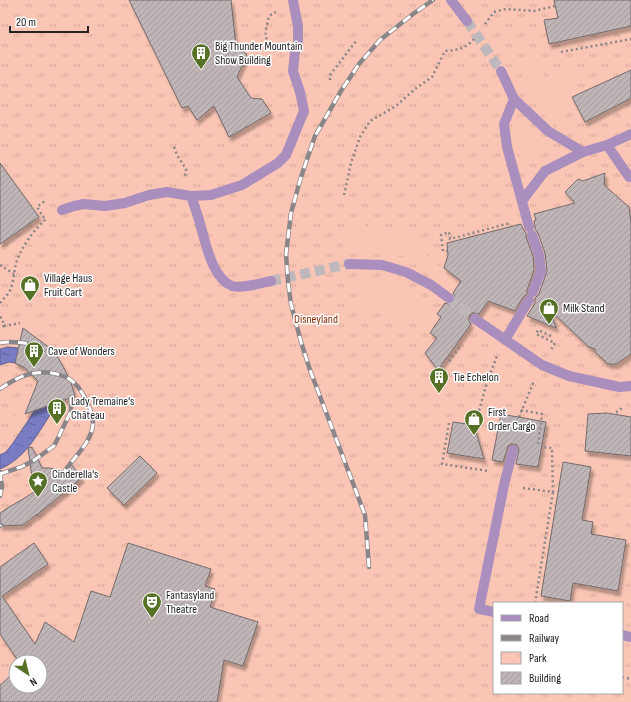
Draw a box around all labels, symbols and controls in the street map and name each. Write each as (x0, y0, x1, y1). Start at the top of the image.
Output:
scale bar (10, 8, 88, 34)
text: 20 m (16, 15, 36, 30)
place label: Big Thunder Mountain Show Building (215, 39, 302, 68)
building icon: Big Thunder Mountain Show Building (190, 42, 212, 70)
place label: Village Haus Fruit Cart (44, 271, 92, 300)
shop icon: Village Haus Fruit Cart (19, 274, 41, 302)
shop icon: Milk Stand (538, 297, 560, 325)
place label: Milk Stand (563, 301, 605, 316)
park label: Disneyland (294, 312, 338, 327)
building icon: Cave of Wonders (23, 340, 45, 368)
place label: Cave of Wonders (48, 344, 115, 359)
building icon: Tie Echelon (428, 366, 450, 394)
place label: Tie Echelon (453, 370, 499, 385)
place label: Lady Tremaine's Château (71, 394, 134, 423)
building icon: Lady Tremaine's Château (46, 397, 68, 425)
place label: First Order Cargo (488, 405, 535, 434)
shop icon: First Order Cargo (463, 408, 485, 436)
place label: Cinderella's Castle (52, 467, 98, 496)
place icon: Cinderella's Castle (27, 470, 49, 498)
place label: Fantasyland Theatre (166, 588, 214, 617)
theatre icon: Fantasyland Theatre (141, 591, 163, 619)
legend (493, 602, 623, 694)
text: Road (529, 611, 549, 626)
text: Railway (529, 631, 560, 646)
text: Park (529, 651, 547, 666)
north arrow (8, 654, 48, 694)
text: Building (529, 671, 561, 686)
text: N (27, 675, 40, 689)

